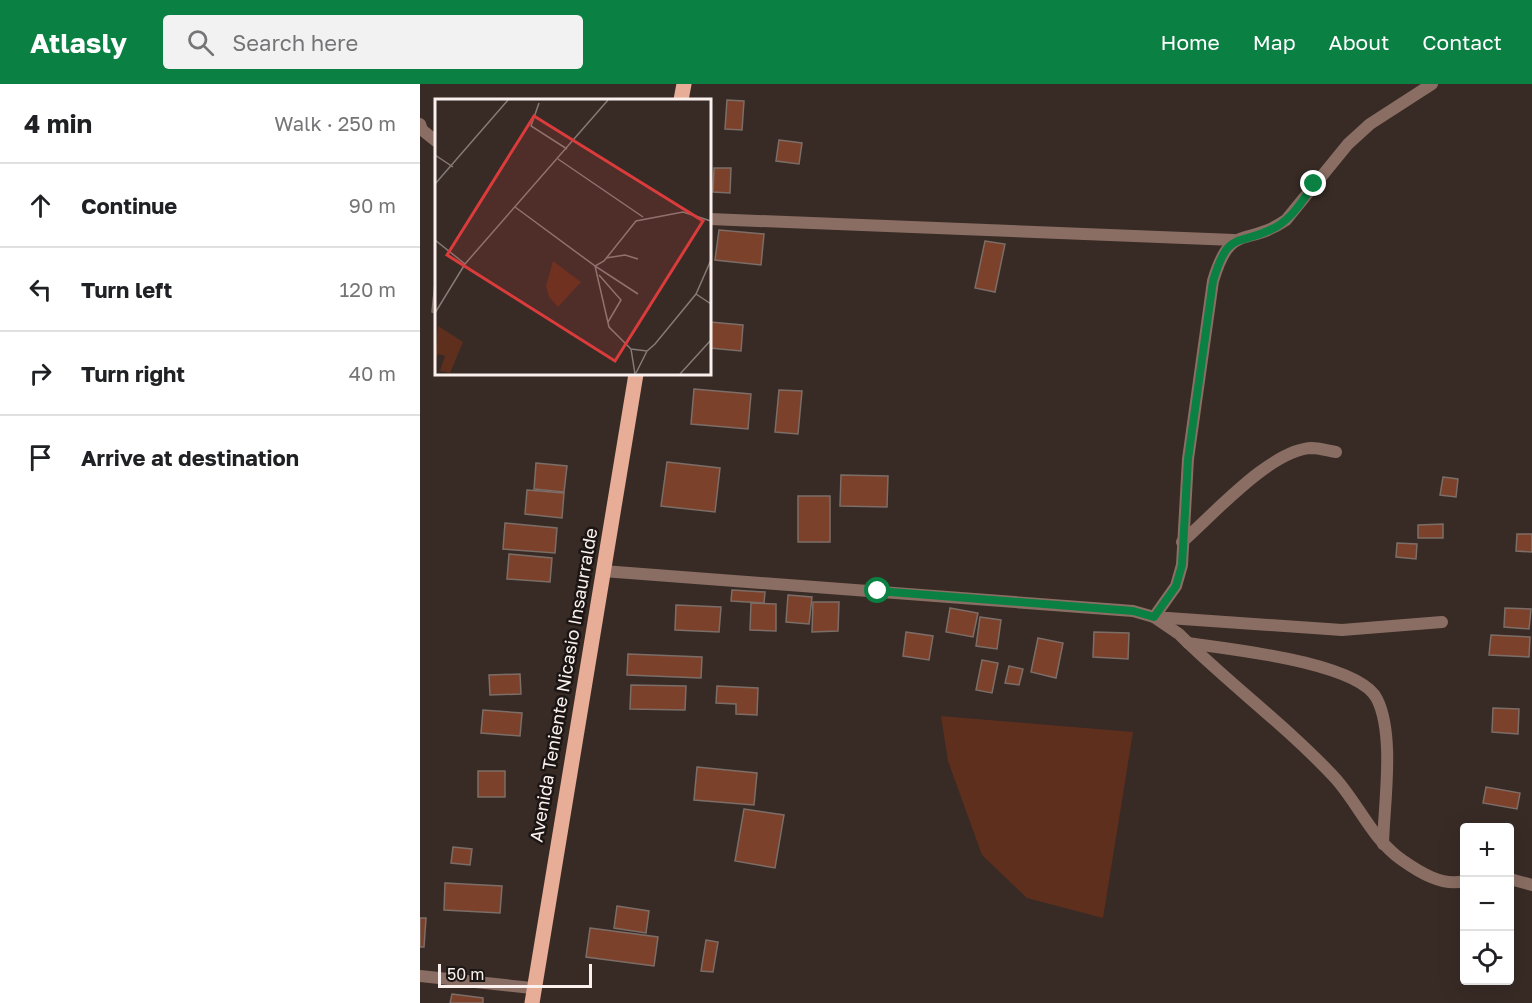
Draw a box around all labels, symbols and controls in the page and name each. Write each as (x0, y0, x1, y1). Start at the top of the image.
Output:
search box (163, 15, 583, 69)
text: Atlasly (30, 26, 127, 59)
icon: search (184, 26, 217, 59)
text: Search here (232, 29, 358, 56)
text: Home (1160, 29, 1220, 55)
text: Map (1253, 29, 1296, 55)
text: About (1329, 29, 1389, 55)
text: Contact (1422, 29, 1502, 55)
inset map (435, 99, 711, 375)
text: 4 min (24, 108, 92, 139)
text: Walk · 250 m (274, 111, 396, 135)
route end (1300, 170, 1326, 196)
icon: ahead (24, 189, 57, 222)
text: Continue (81, 192, 177, 219)
text: 90 m (349, 193, 396, 217)
icon: left (24, 273, 57, 306)
text: Turn left (81, 276, 172, 303)
text: 120 m (340, 277, 396, 301)
icon: right (24, 357, 57, 390)
text: Turn right (81, 360, 185, 387)
text: 40 m (349, 361, 396, 385)
icon: arrive (24, 441, 57, 474)
text: Arrive at destination (81, 444, 299, 471)
street label: Avenida Teniente Nicasio Insaurralde (525, 526, 602, 844)
route start (864, 577, 890, 603)
map controls (1460, 823, 1514, 985)
button: + (1460, 823, 1514, 877)
button: − (1460, 877, 1514, 931)
button: locate (1460, 931, 1514, 985)
scale bar (438, 961, 592, 988)
text: 50 m (447, 964, 484, 984)

